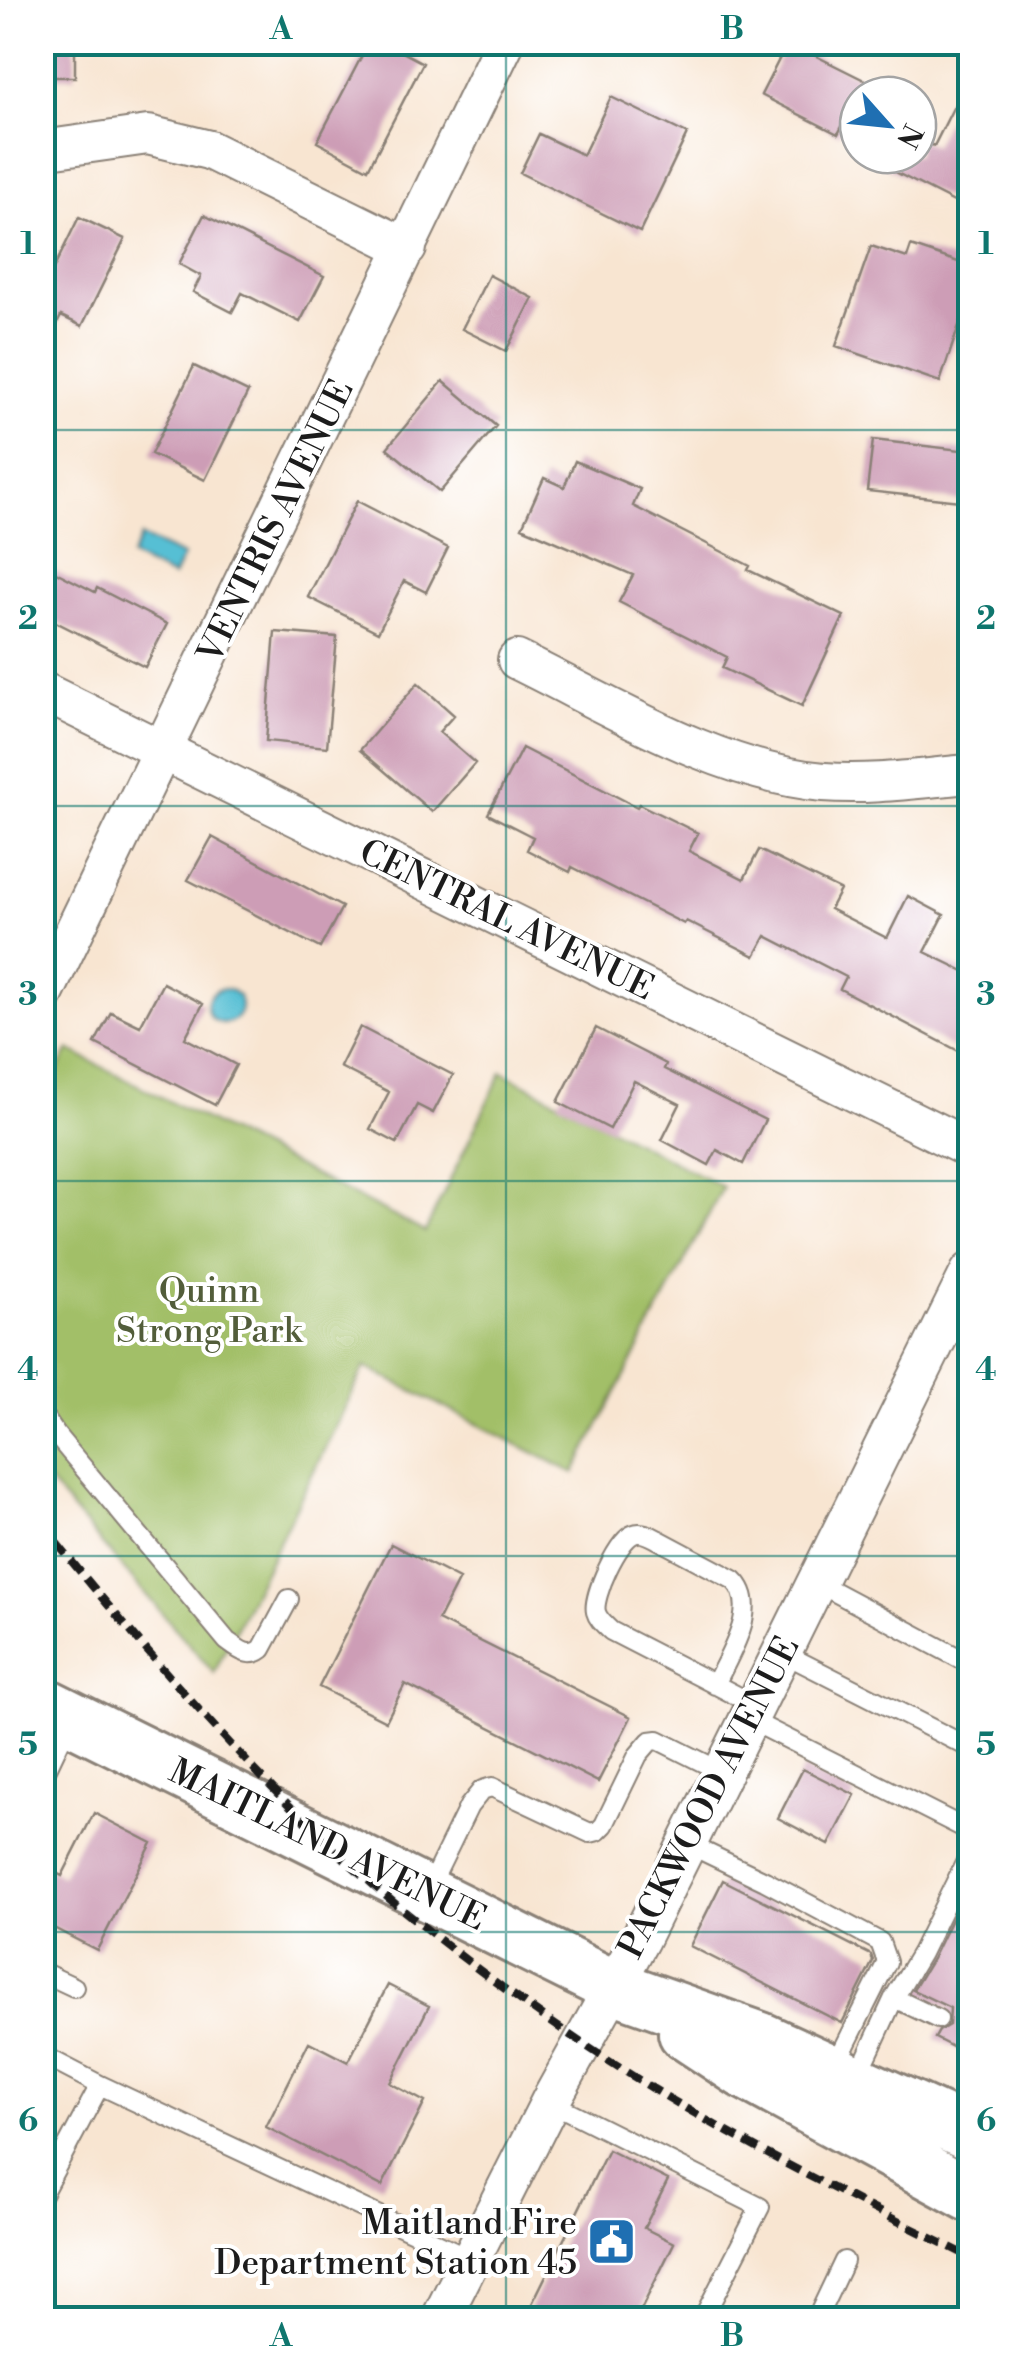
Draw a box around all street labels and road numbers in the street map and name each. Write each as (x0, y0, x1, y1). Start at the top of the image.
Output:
street label: VENTRIS AVENUE (189, 373, 364, 671)
street label: CENTRAL AVENUE (352, 830, 661, 1010)
street label: PACKWOOD AVENUE (609, 1630, 809, 1966)
street label: MAITLAND AVENUE (162, 1750, 493, 1941)

